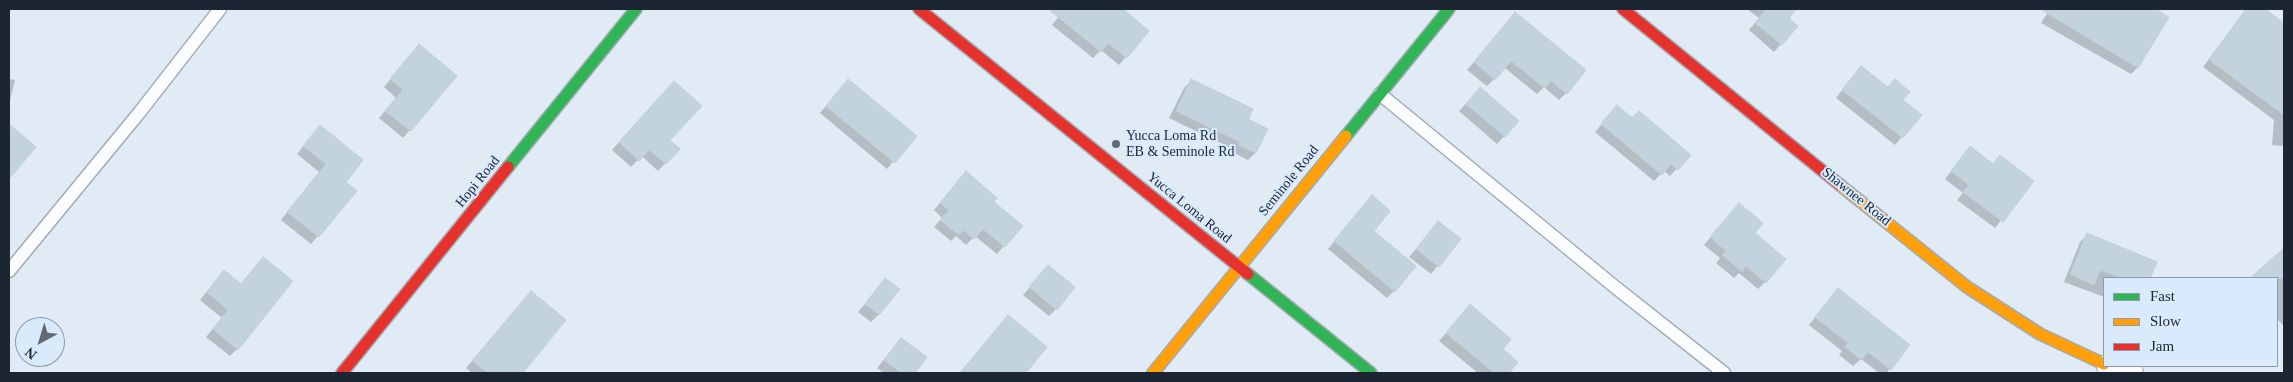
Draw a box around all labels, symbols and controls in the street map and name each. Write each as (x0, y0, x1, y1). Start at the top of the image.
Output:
place label: Yucca Loma Rd EB & Seminole Rd (1126, 128, 1234, 160)
marker: Yucca Loma Rd EB & Seminole Rd (1110, 138, 1122, 150)
street label: Seminole Road (1255, 142, 1323, 220)
street label: Hopi Road (452, 153, 504, 211)
street label: Shawnee Road (1818, 164, 1894, 230)
street label: Yucca Loma Road (1144, 169, 1234, 247)
legend (2103, 277, 2278, 367)
text: Fast (2150, 288, 2175, 304)
text: Slow (2150, 313, 2181, 329)
north arrow (15, 317, 65, 367)
text: Jam (2150, 338, 2174, 354)
text: N (22, 344, 40, 362)

